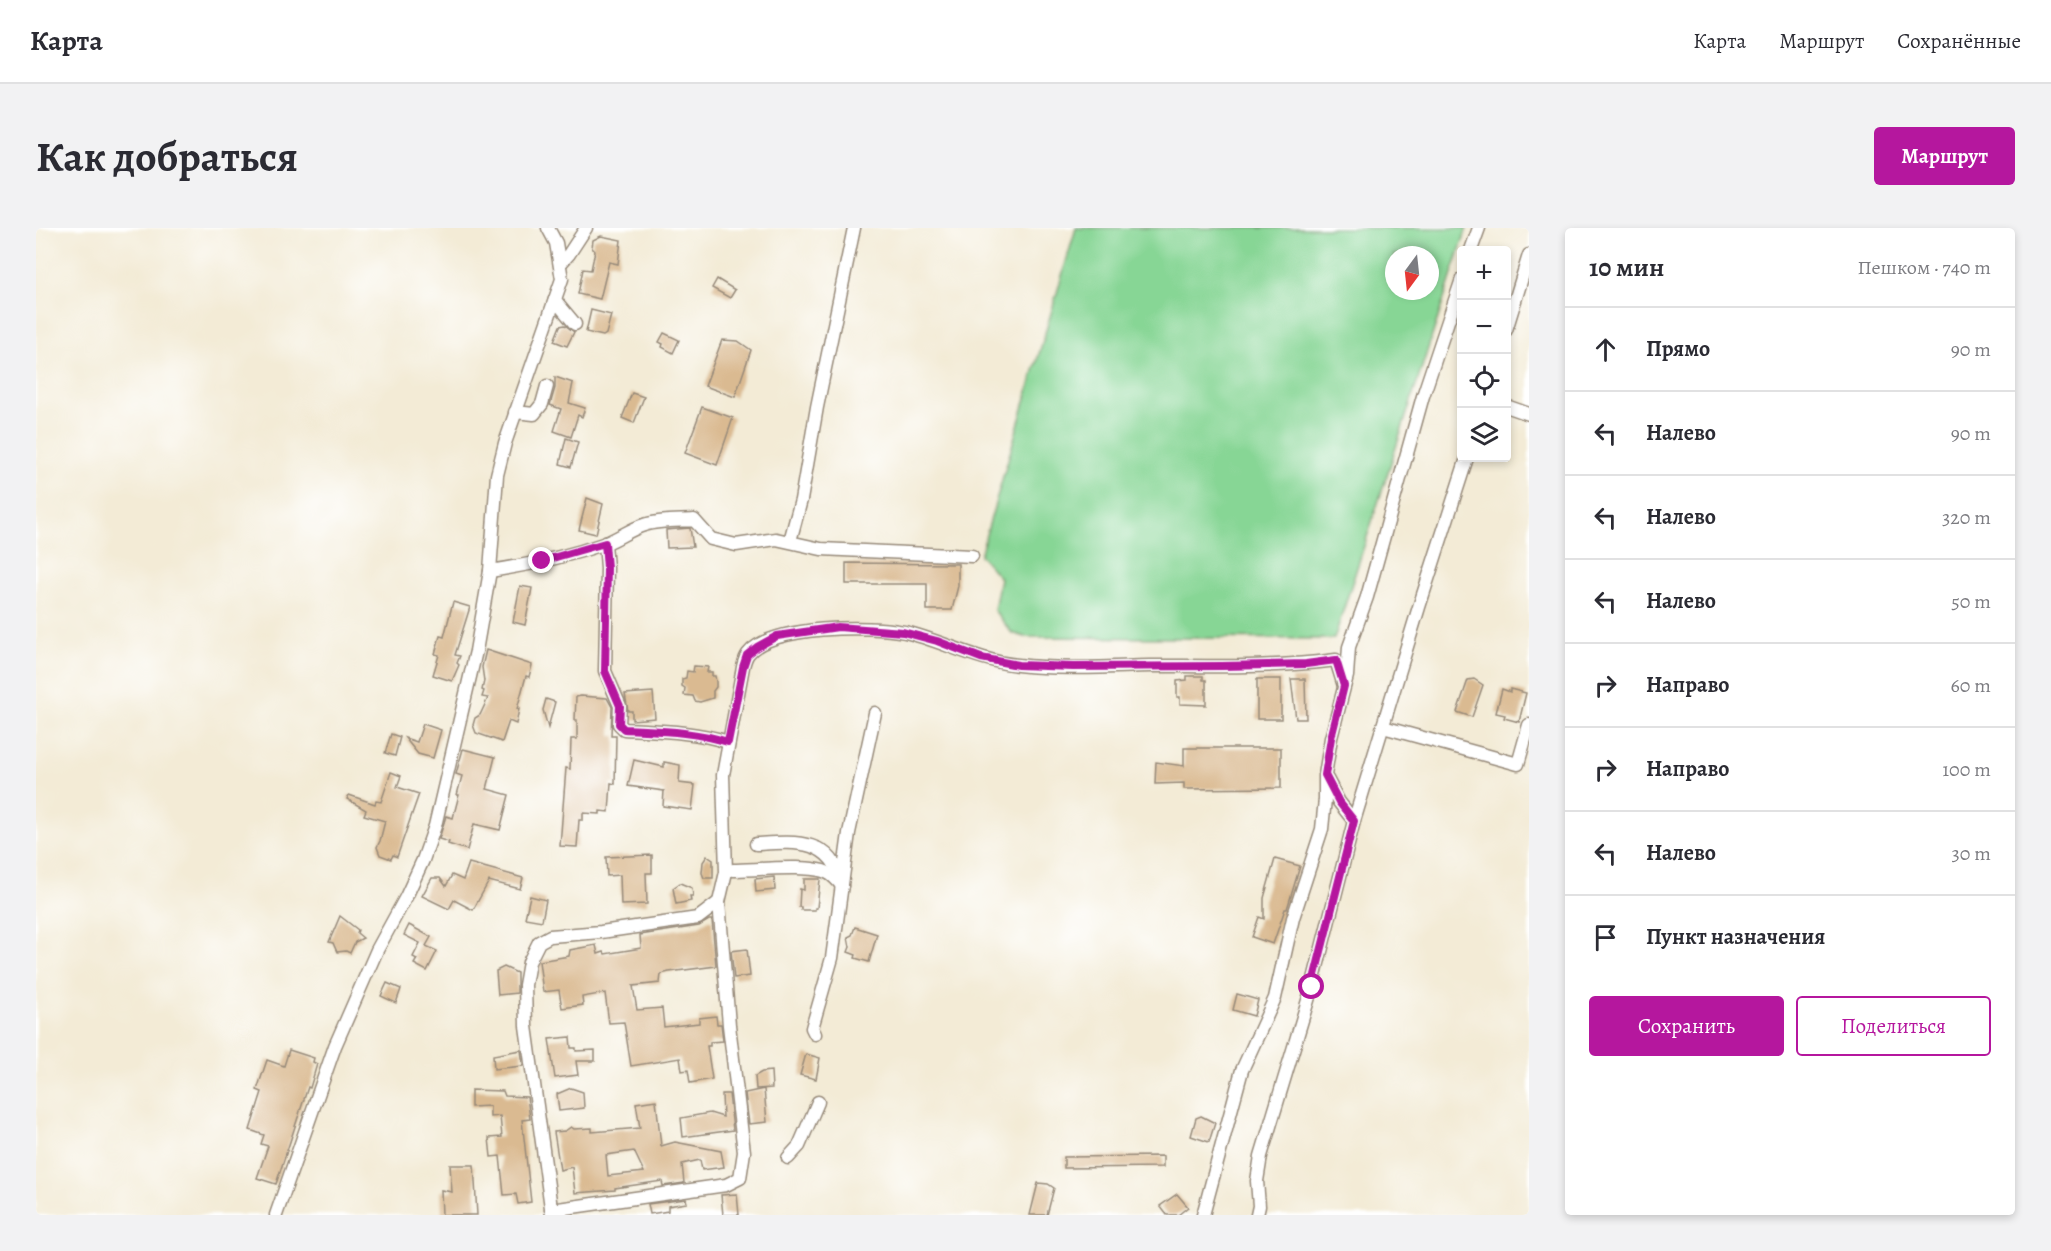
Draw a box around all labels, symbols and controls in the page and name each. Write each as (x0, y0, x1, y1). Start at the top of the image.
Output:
text: Карта (30, 22, 103, 60)
text: Карта (1693, 27, 1746, 55)
text: Маршрут (1779, 27, 1864, 55)
text: Сохранённые (1897, 27, 2021, 55)
button: Маршрут (1874, 127, 2015, 185)
text: Как добраться (36, 128, 298, 185)
north arrow (1385, 246, 1439, 300)
map controls (1457, 246, 1511, 462)
button: + (1457, 246, 1511, 300)
text: 10 мин (1589, 250, 1664, 285)
text: Пешком · 740 m (1858, 254, 1991, 281)
button: − (1457, 300, 1511, 354)
icon: ahead (1589, 333, 1622, 366)
text: Прямо (1646, 334, 1710, 364)
text: 90 m (1951, 336, 1991, 363)
button: locate (1457, 354, 1511, 408)
button: layers (1457, 408, 1511, 462)
icon: left (1589, 417, 1622, 450)
text: Налево (1646, 418, 1716, 448)
text: 90 m (1951, 420, 1991, 447)
icon: left (1589, 501, 1622, 534)
text: Налево (1646, 502, 1716, 532)
text: 320 m (1942, 504, 1991, 531)
route end (528, 547, 554, 573)
icon: left (1589, 585, 1622, 618)
text: Налево (1646, 586, 1716, 616)
text: 50 m (1951, 588, 1991, 615)
icon: right (1589, 669, 1622, 702)
text: Направо (1646, 670, 1729, 700)
text: 60 m (1951, 672, 1991, 699)
icon: right (1589, 753, 1622, 786)
text: Направо (1646, 754, 1729, 784)
text: 100 m (1942, 756, 1991, 783)
icon: left (1589, 837, 1622, 870)
text: Налево (1646, 838, 1716, 868)
text: 30 m (1951, 840, 1991, 867)
icon: arrive (1589, 921, 1622, 954)
text: Пункт назначения (1646, 922, 1825, 952)
route start (1298, 973, 1324, 999)
button: Сохранить (1589, 996, 1784, 1056)
button: Поделиться (1796, 996, 1991, 1056)

